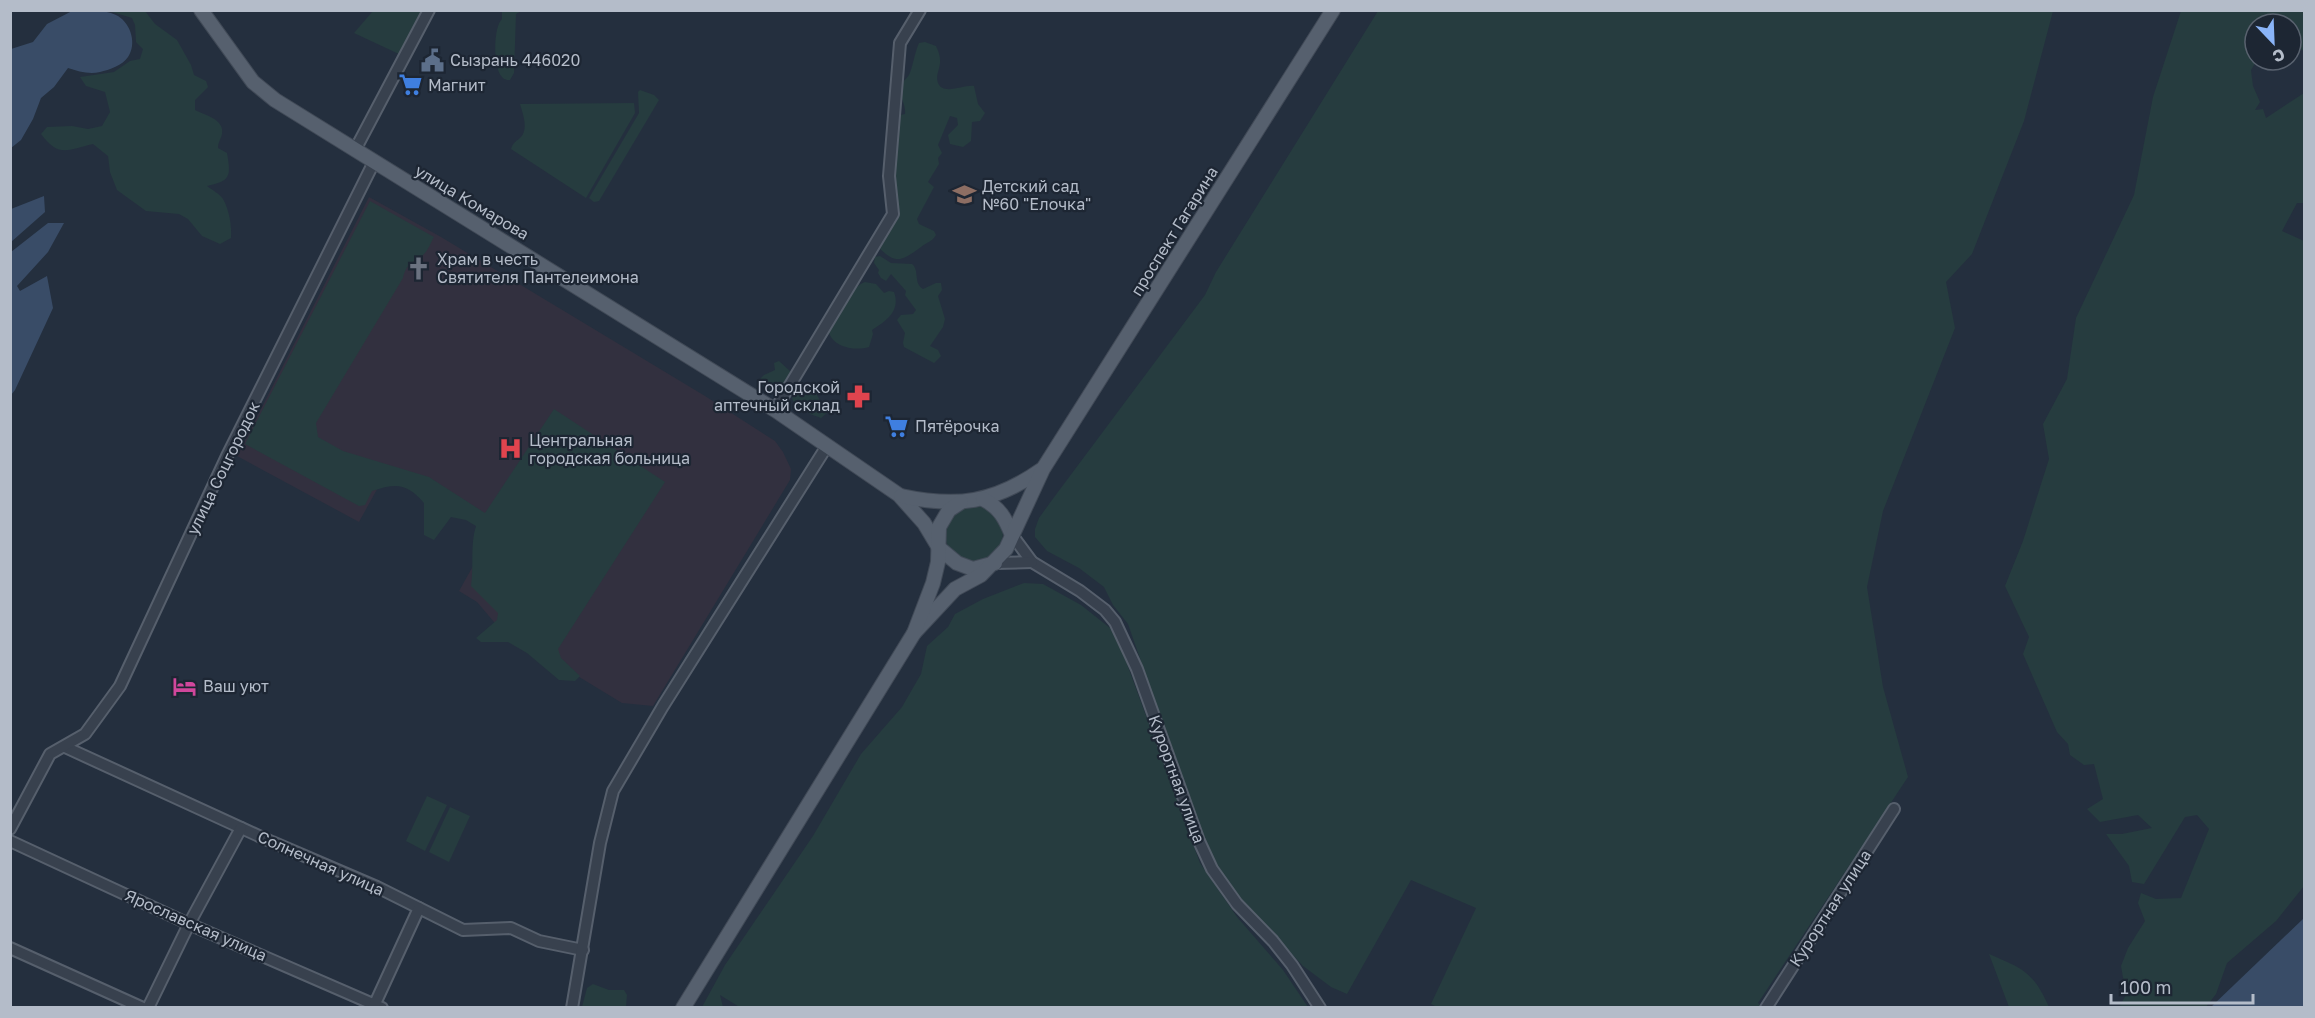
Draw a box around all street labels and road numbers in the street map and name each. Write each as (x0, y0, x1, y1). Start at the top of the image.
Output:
street label: улица Комарова (411, 160, 533, 244)
street label: проспект Гагарина (1126, 163, 1222, 299)
street label: улица Соцгородок (182, 398, 264, 538)
street label: Курортная улица (1144, 712, 1210, 846)
street label: Солнечная улица (255, 826, 387, 900)
street label: Курортная улица (1785, 846, 1875, 970)
street label: Ярославская улица (122, 885, 270, 965)

